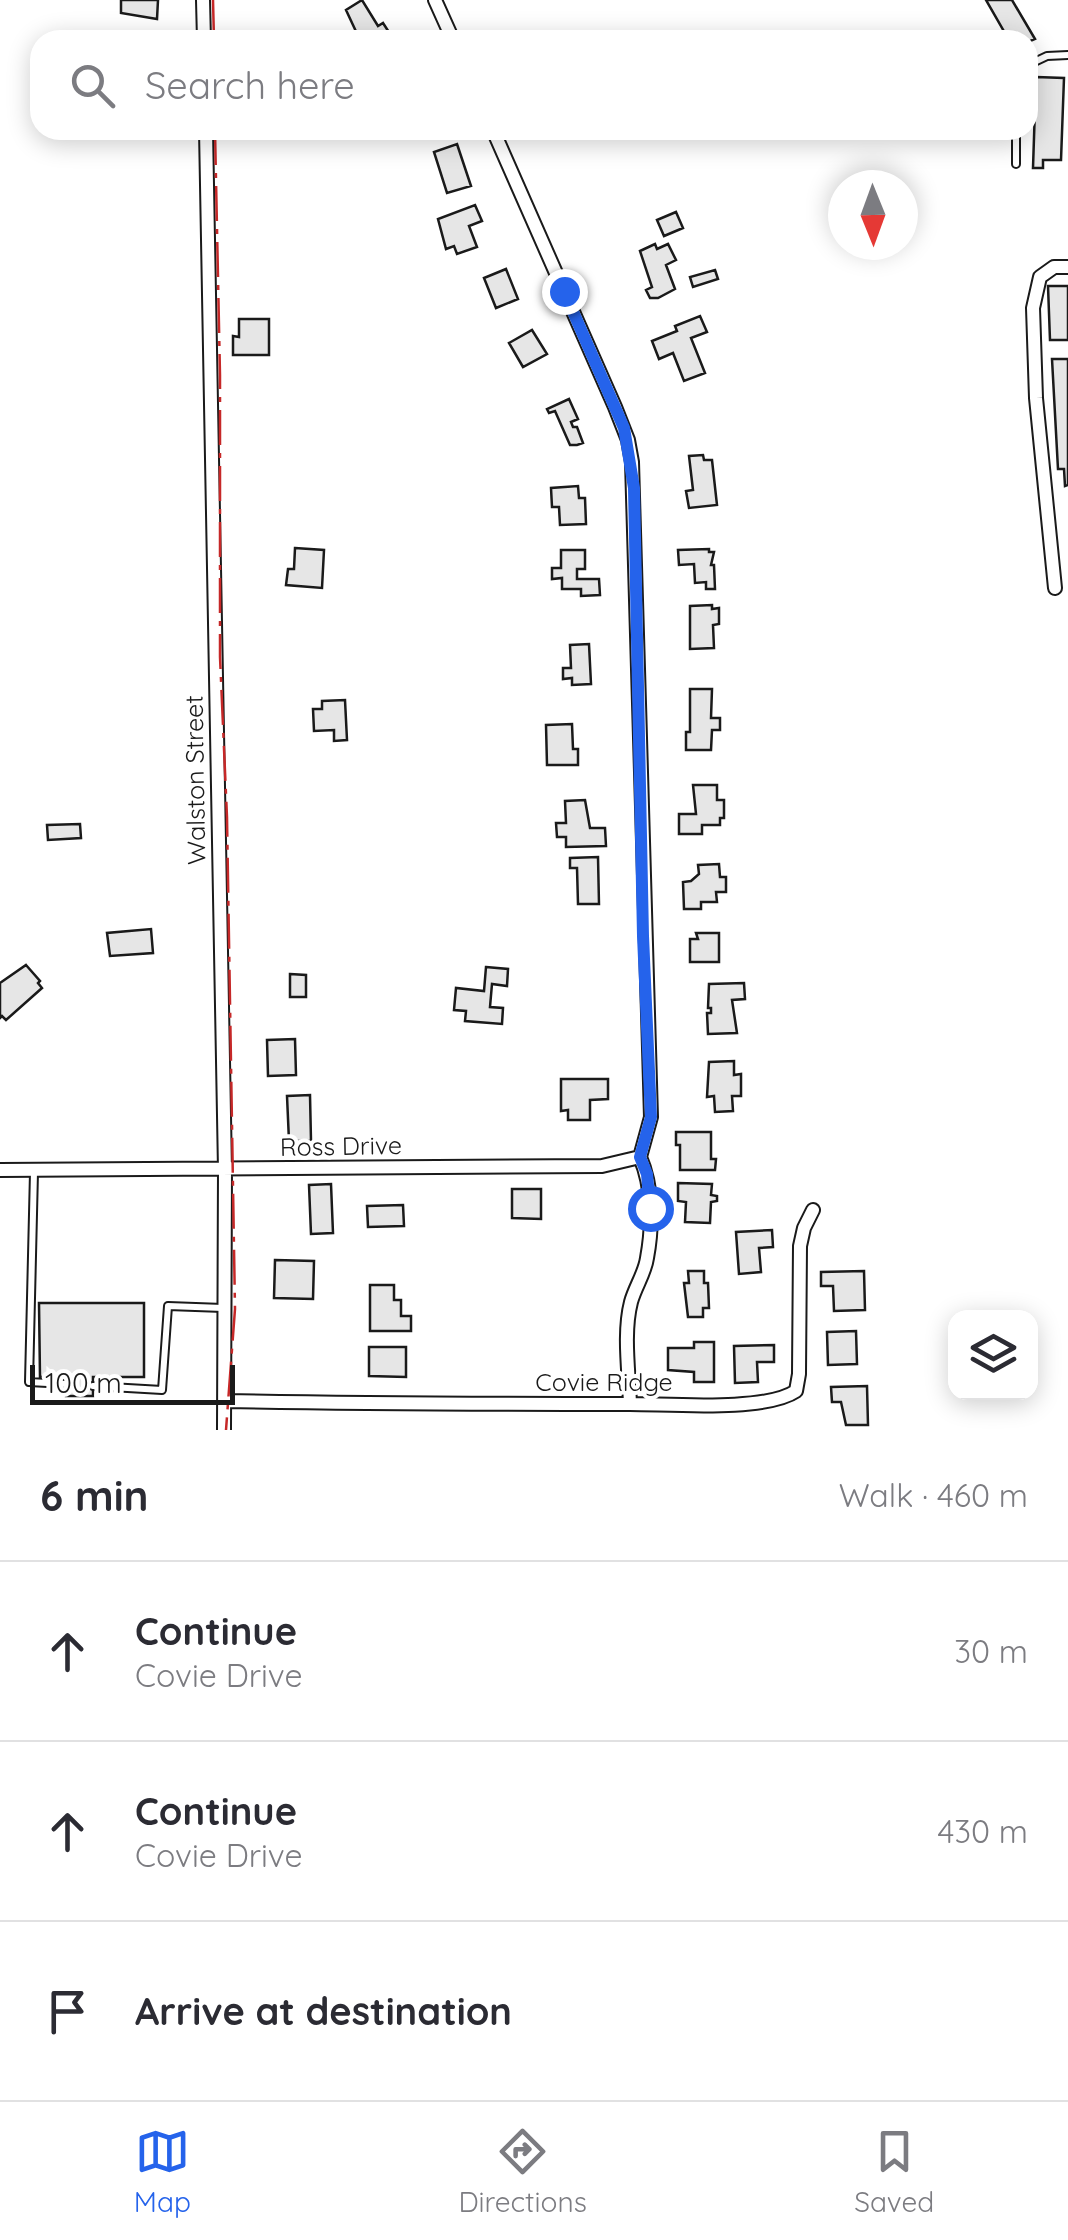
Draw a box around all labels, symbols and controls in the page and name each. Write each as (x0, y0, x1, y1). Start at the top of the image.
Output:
search box (30, 30, 1038, 140)
icon: search (65, 58, 120, 113)
text: Search here (145, 61, 355, 109)
north arrow (828, 170, 918, 260)
route end (542, 269, 588, 315)
street label: Walston Street (178, 695, 211, 865)
street label: Ross Drive (280, 1129, 402, 1162)
route start (628, 1186, 674, 1232)
map controls (948, 1310, 1038, 1400)
button: layers (948, 1310, 1038, 1400)
scale bar (30, 1360, 235, 1404)
text: 100 m (45, 1365, 122, 1400)
street label: Covie Ridge (535, 1366, 673, 1397)
text: 6 min (40, 1469, 149, 1522)
text: Walk · 460 m (839, 1475, 1028, 1515)
text: Continue (135, 1607, 297, 1655)
icon: ahead (40, 1624, 95, 1679)
text: 30 m (954, 1631, 1028, 1671)
text: Covie Drive (135, 1655, 303, 1695)
text: Continue (135, 1787, 297, 1835)
icon: ahead (40, 1804, 95, 1859)
text: 430 m (937, 1811, 1028, 1851)
text: Covie Drive (135, 1835, 303, 1875)
icon: arrive (40, 1984, 95, 2039)
text: Arrive at destination (135, 1987, 512, 2035)
tab: Map (134, 2124, 191, 2219)
tab: Directions (458, 2124, 587, 2219)
tab: Saved (854, 2124, 934, 2219)

